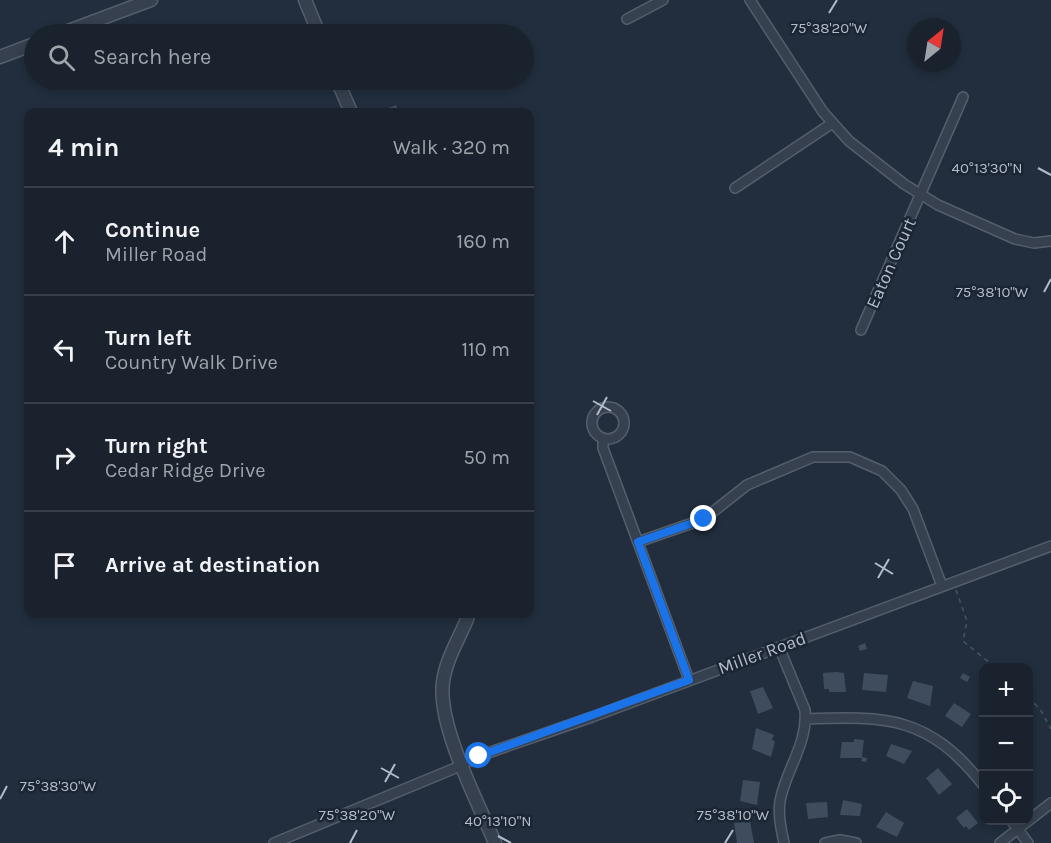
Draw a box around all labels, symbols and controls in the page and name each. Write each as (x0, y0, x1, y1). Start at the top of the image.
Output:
north arrow (907, 18, 961, 72)
text: 75°38'20"W (791, 19, 868, 37)
search box (24, 24, 534, 90)
icon: search (45, 41, 78, 74)
text: Search here (93, 44, 211, 70)
text: 4 min (48, 132, 119, 163)
text: Walk · 320 m (393, 136, 510, 159)
text: 40°13'30"N (952, 159, 1022, 177)
street label: Eaton Court (861, 214, 921, 312)
text: Continue (105, 217, 200, 243)
icon: ahead (48, 225, 81, 258)
text: 160 m (457, 230, 510, 253)
text: Miller Road (105, 243, 207, 266)
text: 75°38'10"W (956, 283, 1029, 301)
text: Turn left (105, 325, 192, 351)
icon: left (48, 333, 81, 366)
text: 110 m (461, 338, 510, 361)
text: Country Walk Drive (105, 351, 278, 374)
text: Turn right (105, 433, 208, 459)
icon: right (48, 441, 81, 474)
text: 50 m (463, 446, 510, 469)
text: Cedar Ridge Drive (105, 459, 265, 482)
route end (690, 505, 716, 531)
icon: arrive (48, 549, 81, 582)
text: Arrive at destination (105, 552, 320, 578)
street label: Miller Road (715, 627, 809, 679)
map controls (979, 663, 1033, 825)
button: + (979, 663, 1033, 717)
button: − (979, 717, 1033, 771)
route start (465, 742, 491, 768)
button: locate (979, 771, 1033, 825)
text: 75°38'30"W (20, 777, 97, 795)
text: 75°38'20"W (319, 806, 396, 824)
text: 75°38'10"W (697, 806, 770, 824)
text: 40°13'10"N (465, 812, 531, 830)

